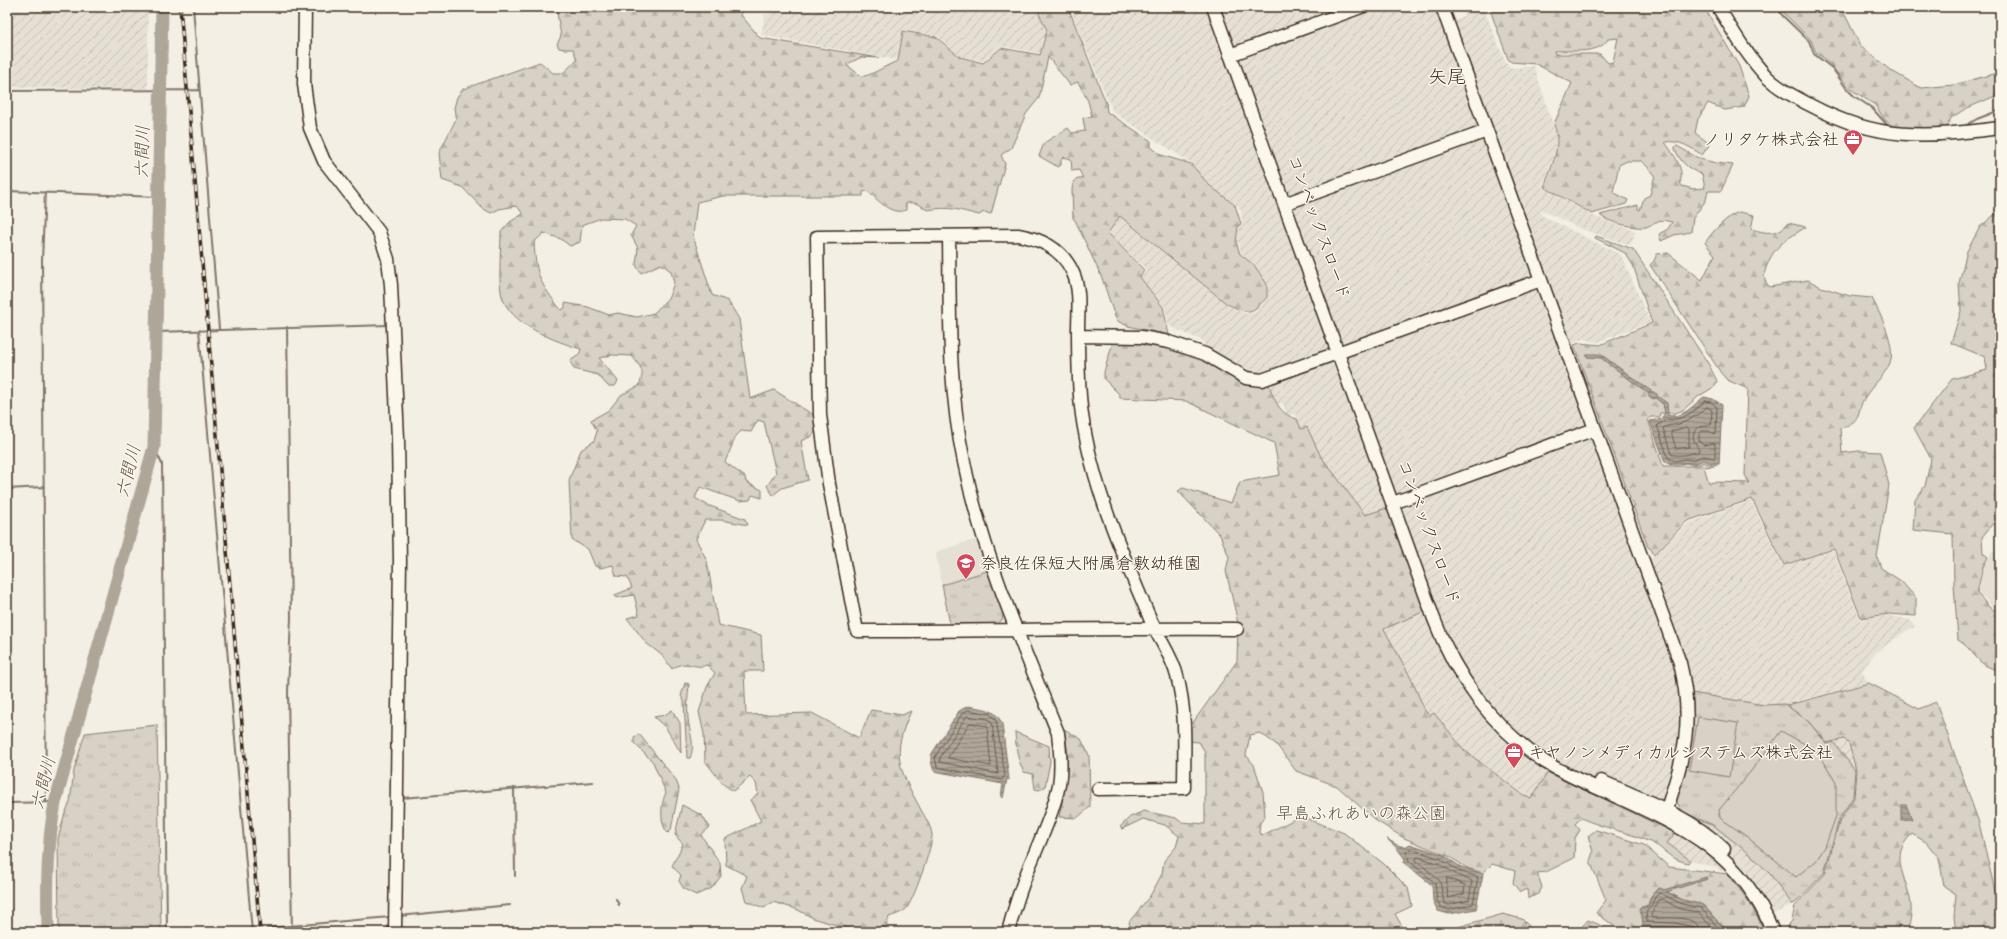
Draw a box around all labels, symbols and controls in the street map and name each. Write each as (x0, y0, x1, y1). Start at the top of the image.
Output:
district label: 矢尾 (1428, 65, 1466, 89)
water label: 六間川 (131, 125, 153, 179)
office icon: ノリタケ株式会社 (1842, 128, 1864, 156)
place label: ノリタケ株式会社 (1703, 129, 1839, 150)
street label: コンベックスロード (1283, 152, 1355, 302)
water label: 六間川 (111, 442, 145, 500)
street label: コンベックスロード (1393, 457, 1465, 607)
school or university icon: 奈良佐保短大附属倉敷幼稚園 (955, 552, 977, 580)
place label: 奈良佐保短大附属倉敷幼稚園 (980, 553, 1201, 574)
office icon: キヤノンメディカルシステムズ株式会社 (1503, 741, 1525, 769)
place label: キヤノンメディカルシステムズ株式会社 (1528, 742, 1833, 763)
water label: 六間川 (26, 754, 60, 812)
park label: 早島ふれあいの森公園 (1276, 803, 1446, 824)

